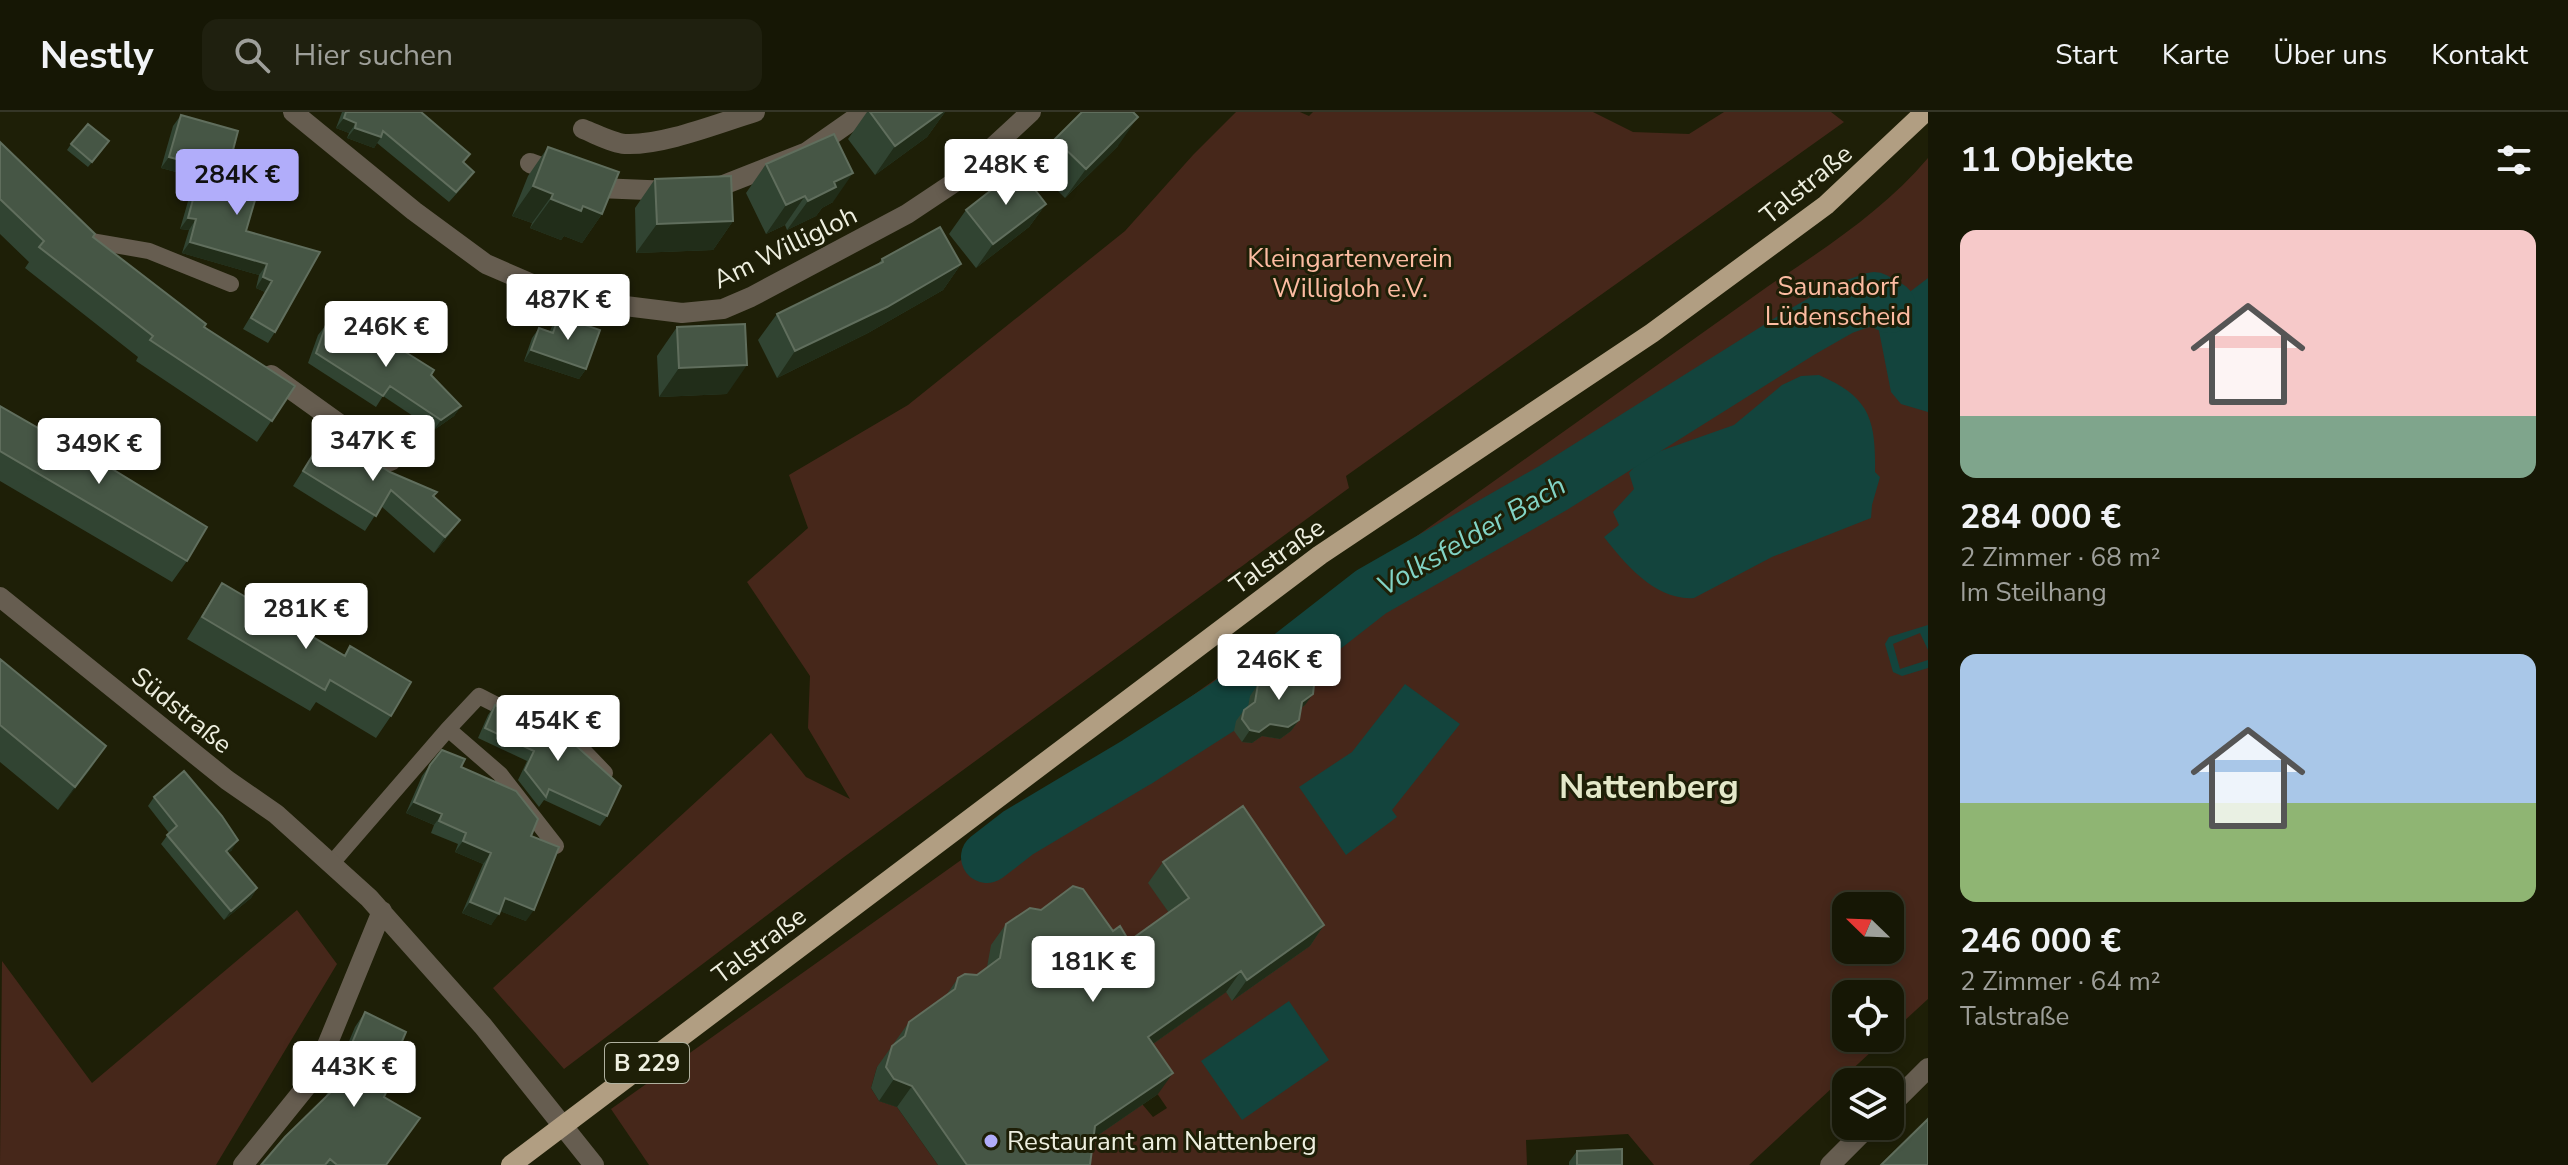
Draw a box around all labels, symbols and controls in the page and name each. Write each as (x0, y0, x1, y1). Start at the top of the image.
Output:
search box (202, 19, 762, 91)
text: Nestly (40, 30, 154, 81)
icon: search (230, 33, 274, 77)
text: Hier suchen (294, 35, 453, 76)
text: Start (2055, 36, 2118, 74)
text: Karte (2162, 36, 2229, 74)
text: Über uns (2273, 36, 2387, 74)
text: Kontakt (2431, 36, 2528, 74)
street label: Talstraße (1753, 136, 1860, 232)
text: 11 Objekte (1960, 137, 2133, 183)
icon: filters (2492, 138, 2536, 182)
pin: 248K € (941, 139, 1071, 207)
text: 248K € (963, 147, 1049, 182)
pin: 284K € (172, 149, 302, 217)
text: 284K € (194, 157, 280, 192)
street label: Am Willigloh (707, 198, 863, 297)
park label: Kleingartenverein Willigloh e.V. (1247, 241, 1453, 306)
park label: Saunadorf Lüdenscheid (1765, 269, 1911, 334)
pin: 487K € (503, 274, 633, 342)
text: 487K € (525, 282, 611, 317)
icon: home (2176, 282, 2320, 426)
pin: 246K € (321, 301, 451, 369)
text: 246K € (343, 309, 429, 344)
pin: 347K € (308, 415, 438, 483)
pin: 349K € (34, 418, 164, 486)
text: 347K € (330, 423, 416, 458)
text: 349K € (56, 426, 142, 461)
water label: Volksfelder Bach (1370, 466, 1573, 605)
text: 284 000 € (1960, 494, 2121, 540)
street label: Talstraße (1223, 510, 1332, 603)
text: 2 Zimmer · 68 m² (1960, 540, 2161, 575)
text: Im Steilhang (1960, 575, 2107, 610)
pin: 281K € (241, 583, 371, 651)
text: 281K € (263, 591, 349, 626)
pin: 246K € (1214, 634, 1344, 702)
text: 246K € (1236, 642, 1322, 677)
street label: Südstraße (124, 659, 239, 762)
pin: 454K € (493, 695, 623, 763)
text: 454K € (515, 703, 601, 738)
icon: home (2176, 706, 2320, 850)
district label: Nattenberg (1559, 764, 1739, 810)
north arrow (1832, 892, 1904, 964)
map controls (1832, 892, 1904, 1140)
street label: Talstraße (705, 899, 813, 992)
text: 246 000 € (1960, 918, 2121, 964)
pin: 181K € (1028, 936, 1158, 1004)
text: 181K € (1050, 944, 1136, 979)
text: 2 Zimmer · 64 m² (1960, 964, 2161, 999)
button: locate (1832, 980, 1904, 1052)
text: Talstraße (1960, 999, 2069, 1034)
pin: 443K € (289, 1041, 419, 1109)
road number: B 229 (605, 1043, 689, 1083)
text: 443K € (311, 1049, 397, 1084)
button: layers (1832, 1068, 1904, 1140)
place label: Restaurant am Nattenberg (1007, 1124, 1317, 1159)
marker: Restaurant am Nattenberg (982, 1132, 1000, 1150)

